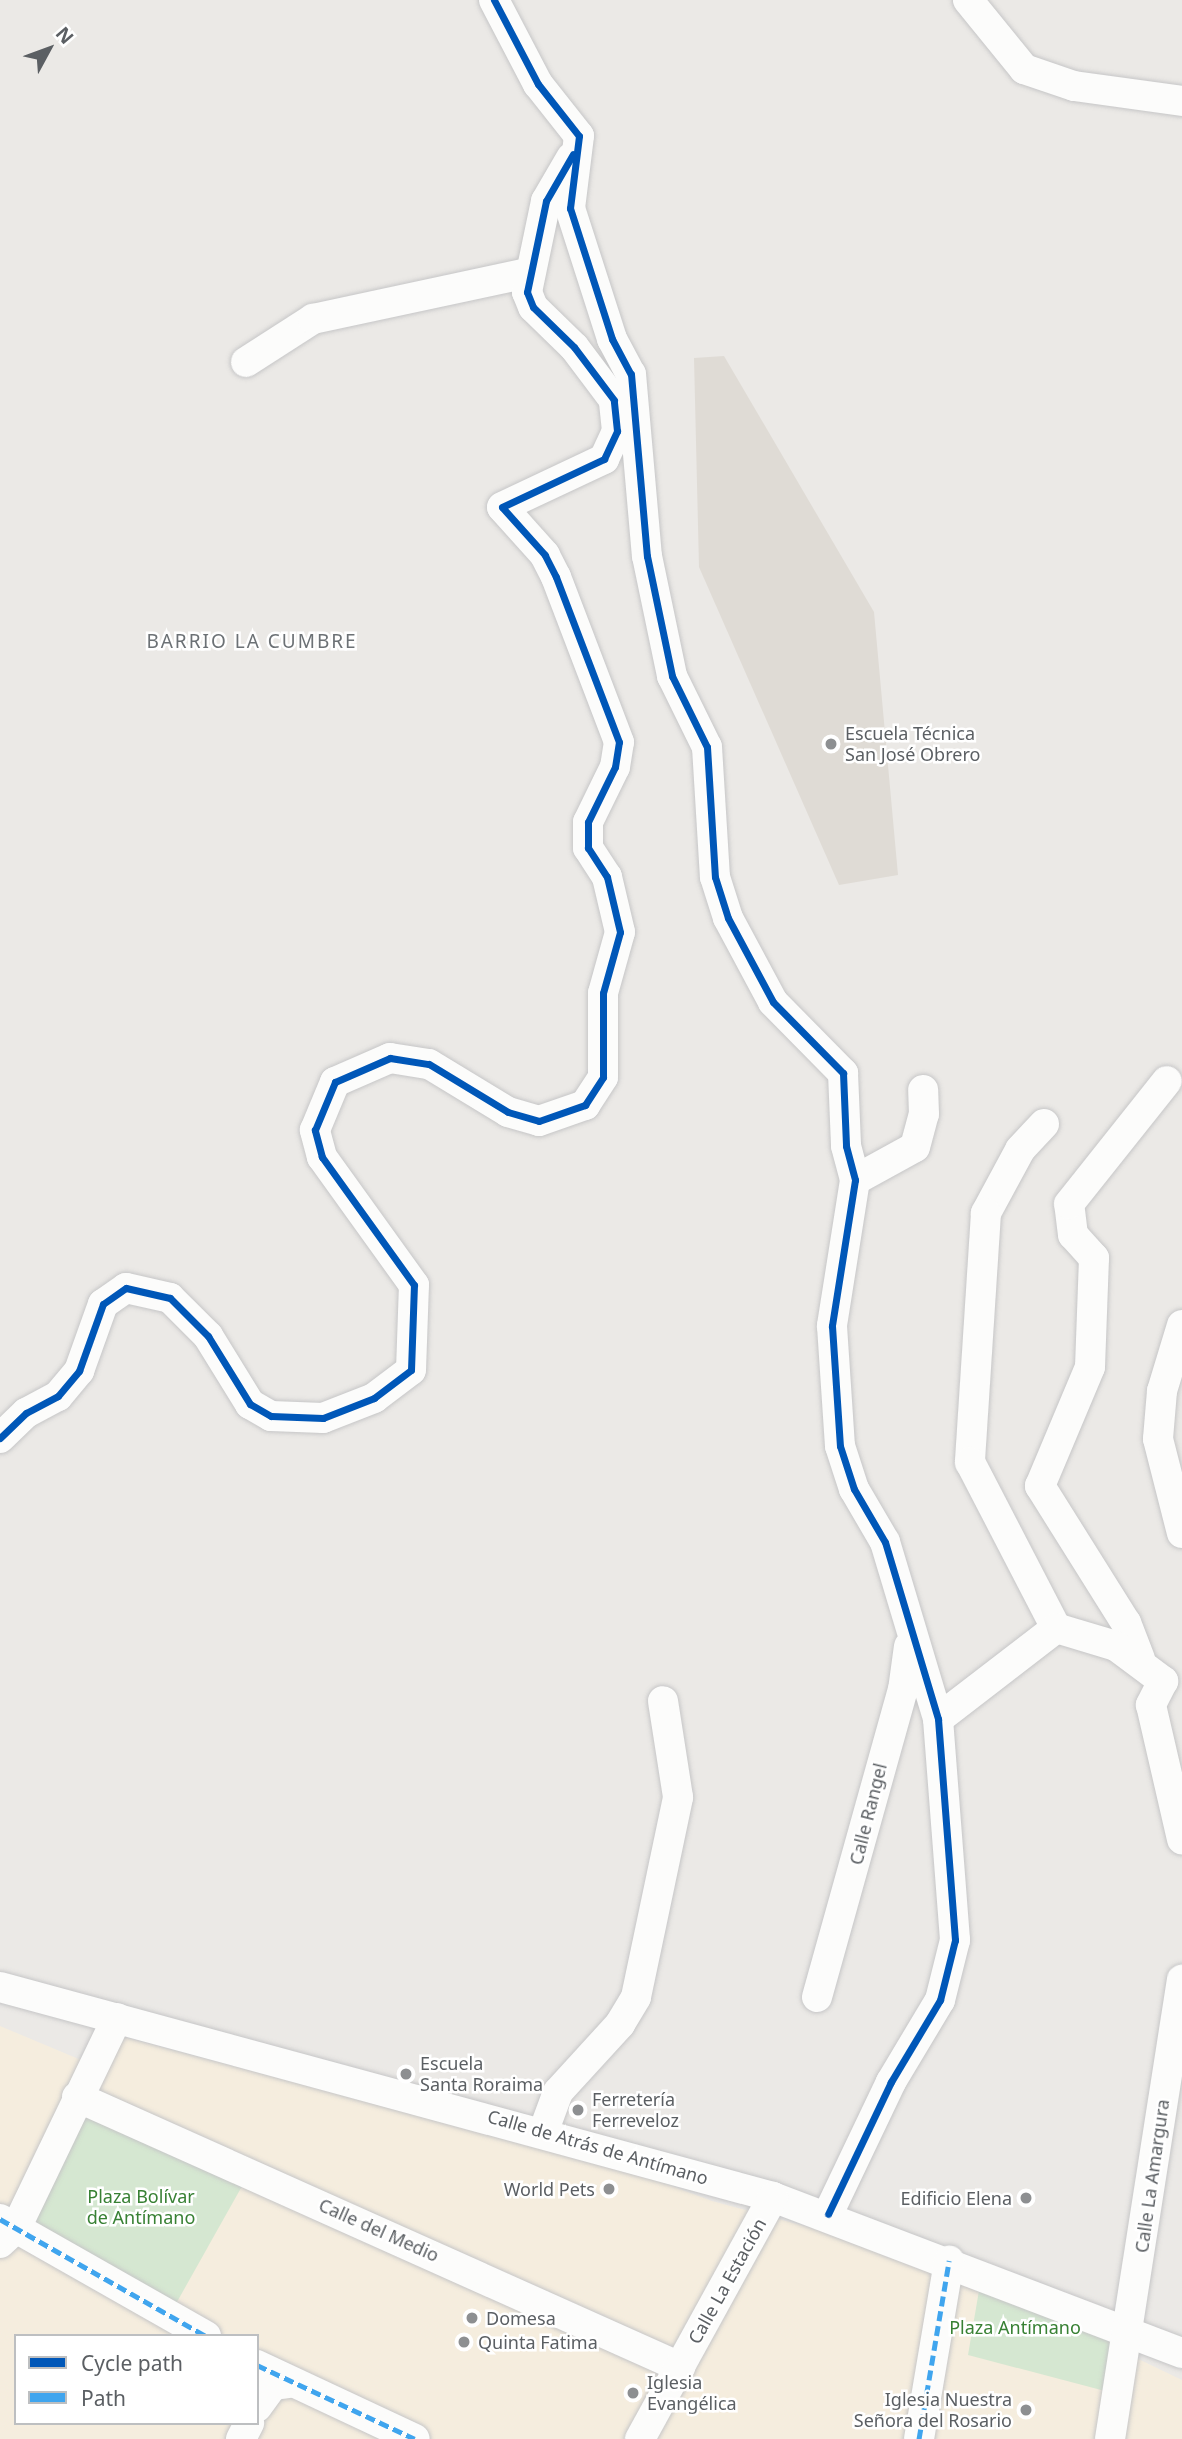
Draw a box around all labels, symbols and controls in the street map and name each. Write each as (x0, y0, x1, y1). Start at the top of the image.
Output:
north arrow (14, 14, 84, 84)
text: N (50, 21, 80, 50)
district label: BARRIO LA CUMBRE (148, 631, 356, 653)
place label: Escuela Técnica San José Obrero (845, 723, 980, 766)
marker: Escuela Técnica San José Obrero (823, 736, 839, 752)
street label: Calle Rangel (845, 1761, 891, 1867)
place label: Escuela Santa Roraima (420, 2053, 543, 2096)
marker: Escuela Santa Roraima (398, 2066, 414, 2082)
place label: Ferretería Ferreveloz (592, 2089, 679, 2132)
street label: Calle La Amargura (1131, 2098, 1173, 2254)
marker: Ferretería Ferreveloz (570, 2102, 586, 2118)
street label: Calle de Atrás de Antímano (485, 2105, 711, 2189)
place label: World Pets (504, 2178, 595, 2200)
marker: World Pets (601, 2181, 617, 2197)
park label: Plaza Bolívar de Antímano (87, 2186, 195, 2228)
place label: Edificio Elena (901, 2187, 1012, 2209)
marker: Edificio Elena (1018, 2190, 1034, 2206)
street label: Calle del Medio (316, 2194, 442, 2266)
street label: Calle La Estación (684, 2214, 770, 2348)
place label: Domesa (486, 2307, 556, 2329)
marker: Domesa (464, 2310, 480, 2326)
park label: Plaza Antímano (949, 2316, 1081, 2338)
place label: Quinta Fatima (478, 2331, 598, 2353)
legend (14, 2334, 259, 2425)
marker: Quinta Fatima (456, 2334, 472, 2350)
text: Cycle path (81, 2349, 183, 2377)
place label: Iglesia Evangélica (647, 2372, 737, 2414)
text: Path (81, 2384, 126, 2412)
marker: Iglesia Evangélica (625, 2385, 641, 2401)
place label: Iglesia Nuestra Señora del Rosario (854, 2389, 1012, 2432)
marker: Iglesia Nuestra Señora del Rosario (1018, 2402, 1034, 2418)

